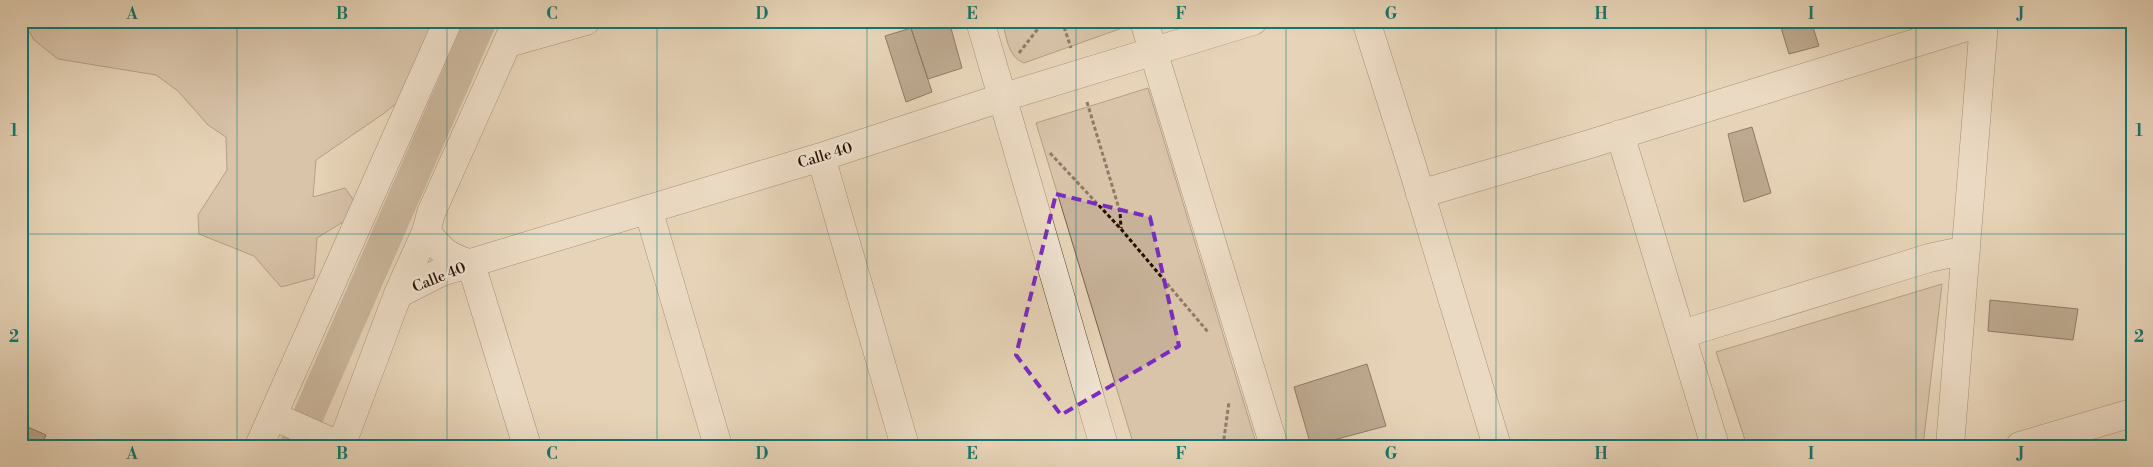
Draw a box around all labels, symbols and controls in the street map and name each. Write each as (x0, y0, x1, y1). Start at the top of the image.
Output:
text: A (125, 4, 138, 24)
text: B (336, 4, 348, 24)
text: C (546, 4, 558, 24)
text: D (756, 4, 769, 24)
text: E (966, 4, 978, 24)
text: F (1175, 4, 1187, 24)
text: G (1385, 4, 1398, 24)
text: H (1594, 4, 1608, 24)
text: I (1808, 4, 1814, 24)
text: J (2016, 4, 2024, 24)
text: 1 (10, 121, 18, 141)
text: 1 (2135, 121, 2143, 141)
street label: Calle 40 (795, 138, 855, 173)
street label: Calle 40 (410, 258, 469, 297)
text: 2 (9, 327, 19, 347)
text: 2 (2134, 327, 2144, 347)
text: A (125, 444, 138, 464)
text: B (336, 444, 348, 464)
text: C (546, 444, 558, 464)
text: D (756, 444, 769, 464)
text: E (966, 444, 978, 464)
text: F (1175, 444, 1187, 464)
text: G (1385, 444, 1398, 464)
text: H (1594, 444, 1608, 464)
text: I (1808, 444, 1814, 464)
text: J (2016, 444, 2024, 464)

